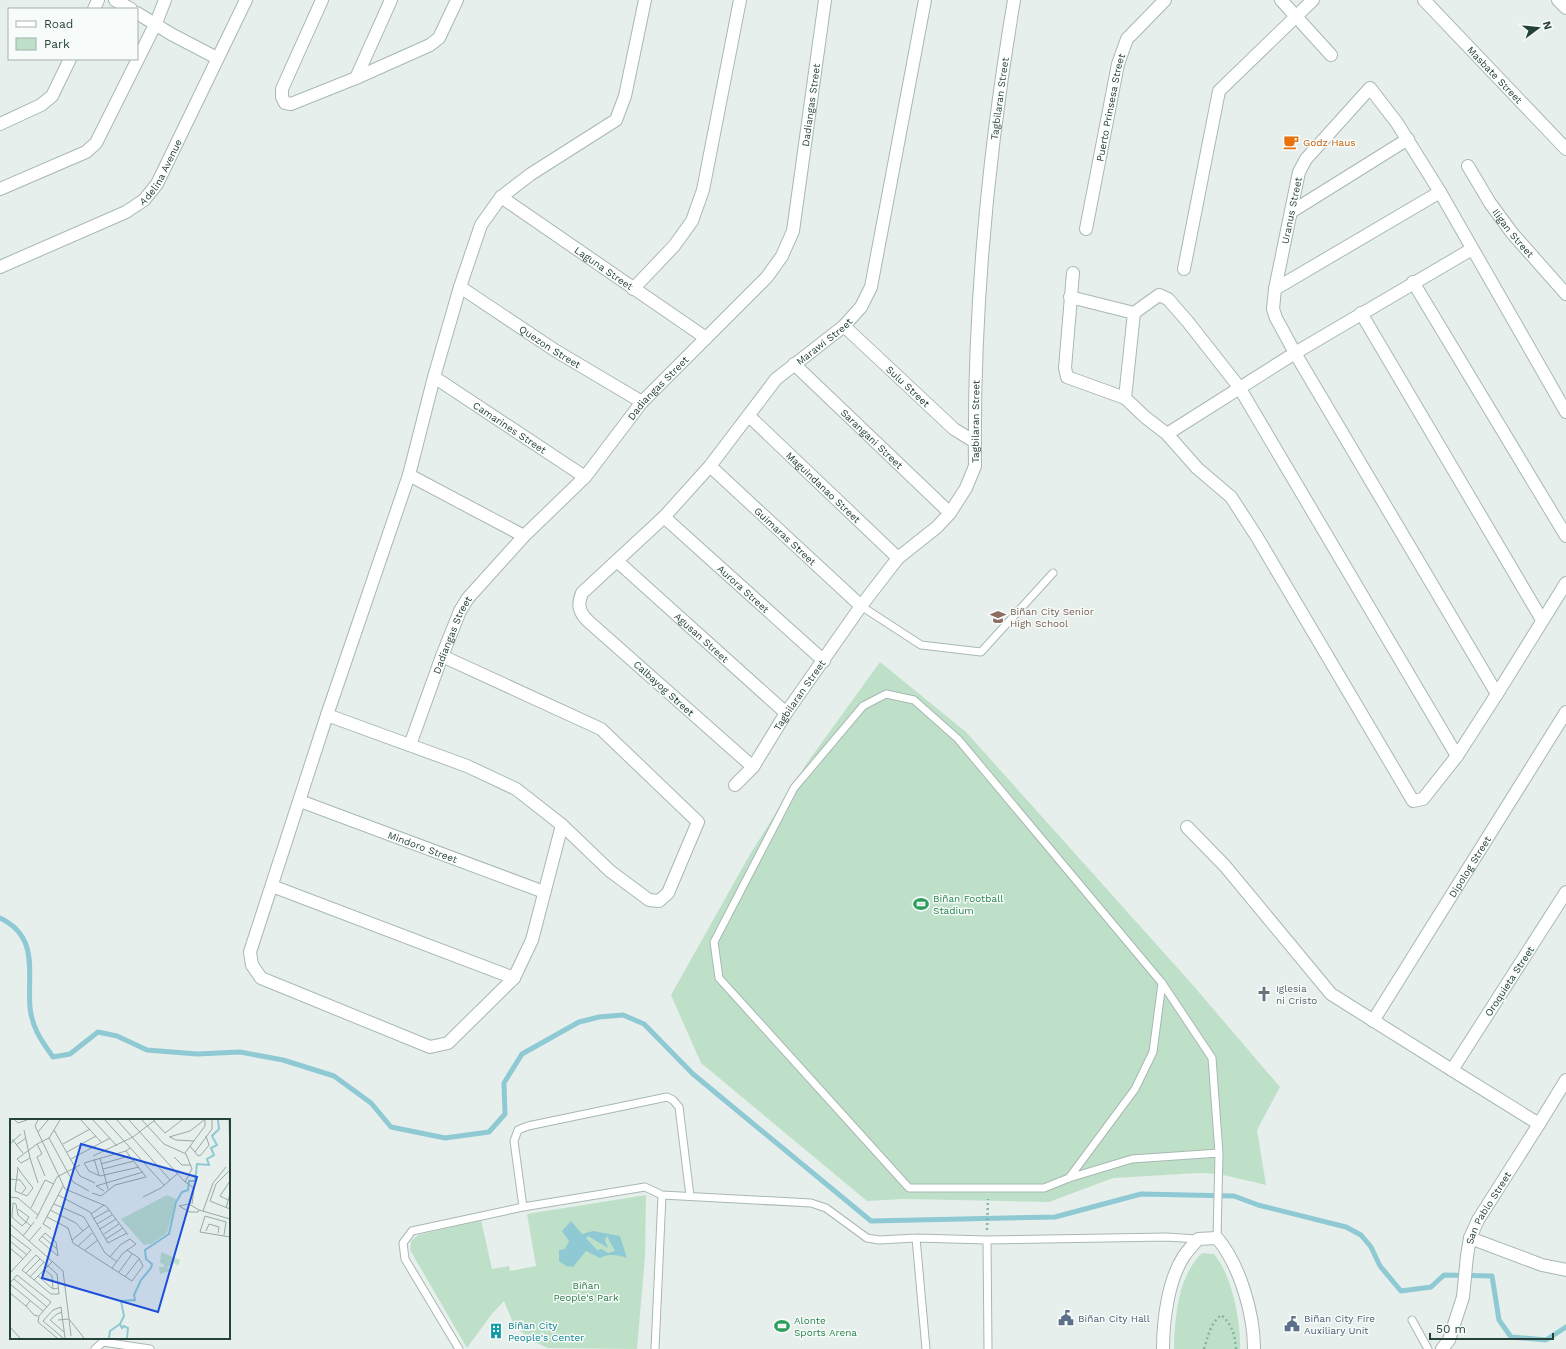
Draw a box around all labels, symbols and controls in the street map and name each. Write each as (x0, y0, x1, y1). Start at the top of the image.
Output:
legend (8, 8, 138, 60)
north arrow (1518, 8, 1558, 48)
text: Road (44, 17, 73, 31)
text: N (1540, 20, 1555, 31)
text: Park (44, 37, 70, 51)
street label: Masbate Street (1465, 44, 1525, 106)
street label: Puerto Prinsesa Street (1094, 51, 1128, 162)
street label: Tagbilaran Street (989, 56, 1011, 140)
street label: Dadiangas Street (800, 62, 822, 147)
cafe icon: Godz Haus (1282, 133, 1300, 151)
street label: Adelina Avenue (138, 137, 184, 207)
place label: Godz Haus (1303, 137, 1356, 148)
street label: Uranus Street (1279, 175, 1304, 245)
street label: Iligan Street (1490, 207, 1536, 260)
street label: Laguna Street (572, 244, 636, 293)
street label: Marawi Street (794, 315, 855, 367)
street label: Quezon Street (517, 323, 583, 371)
street label: Dadiangas Street (625, 353, 691, 422)
street label: Sulu Street (884, 364, 932, 410)
street label: Tagbilaran Street (970, 379, 982, 463)
street label: Camarines Street (471, 400, 549, 456)
street label: Sarangani Street (839, 407, 906, 472)
street label: Maguindanao Street (784, 450, 863, 526)
street label: Guimaras Street (752, 505, 819, 568)
street label: Aurora Street (715, 563, 772, 616)
street label: Dadiangas Street (431, 593, 474, 675)
place label: Biñan City Senior High School (1010, 606, 1094, 629)
school or university icon: Biñan City Senior High School (989, 608, 1007, 626)
street label: Agusan Street (672, 610, 731, 665)
street label: Tagbilaran Street (772, 657, 828, 733)
street label: Calbayog Street (631, 658, 697, 719)
street label: Mindoro Street (386, 829, 460, 865)
street label: Dipolog Street (1447, 834, 1493, 900)
place label: Biñan Football Stadium (933, 893, 1003, 916)
sports icon: Biñan Football Stadium (912, 895, 930, 913)
street label: Oroquieta Street (1483, 944, 1537, 1018)
place label: Iglesia ni Cristo (1276, 983, 1317, 1006)
church icon: Iglesia ni Cristo (1255, 985, 1273, 1003)
inset map (10, 1119, 230, 1339)
street label: San Pablo Street (1464, 1169, 1514, 1245)
park label: Biñan People's Park (553, 1280, 619, 1303)
public building icon: Biñan City Hall (1057, 1309, 1075, 1327)
place label: Biñan City Hall (1078, 1313, 1150, 1324)
place label: Biñan City Fire Auxiliary Unit (1304, 1313, 1375, 1336)
place label: Alonte Sports Arena (794, 1315, 857, 1338)
public building icon: Biñan City Fire Auxiliary Unit (1283, 1315, 1301, 1333)
scale bar (1430, 1315, 1553, 1341)
sports icon: Alonte Sports Arena (773, 1317, 791, 1335)
place label: Biñan City People's Center (508, 1320, 584, 1343)
building icon: Biñan City People's Center (487, 1322, 505, 1340)
text: 50 m (1436, 1322, 1466, 1336)

